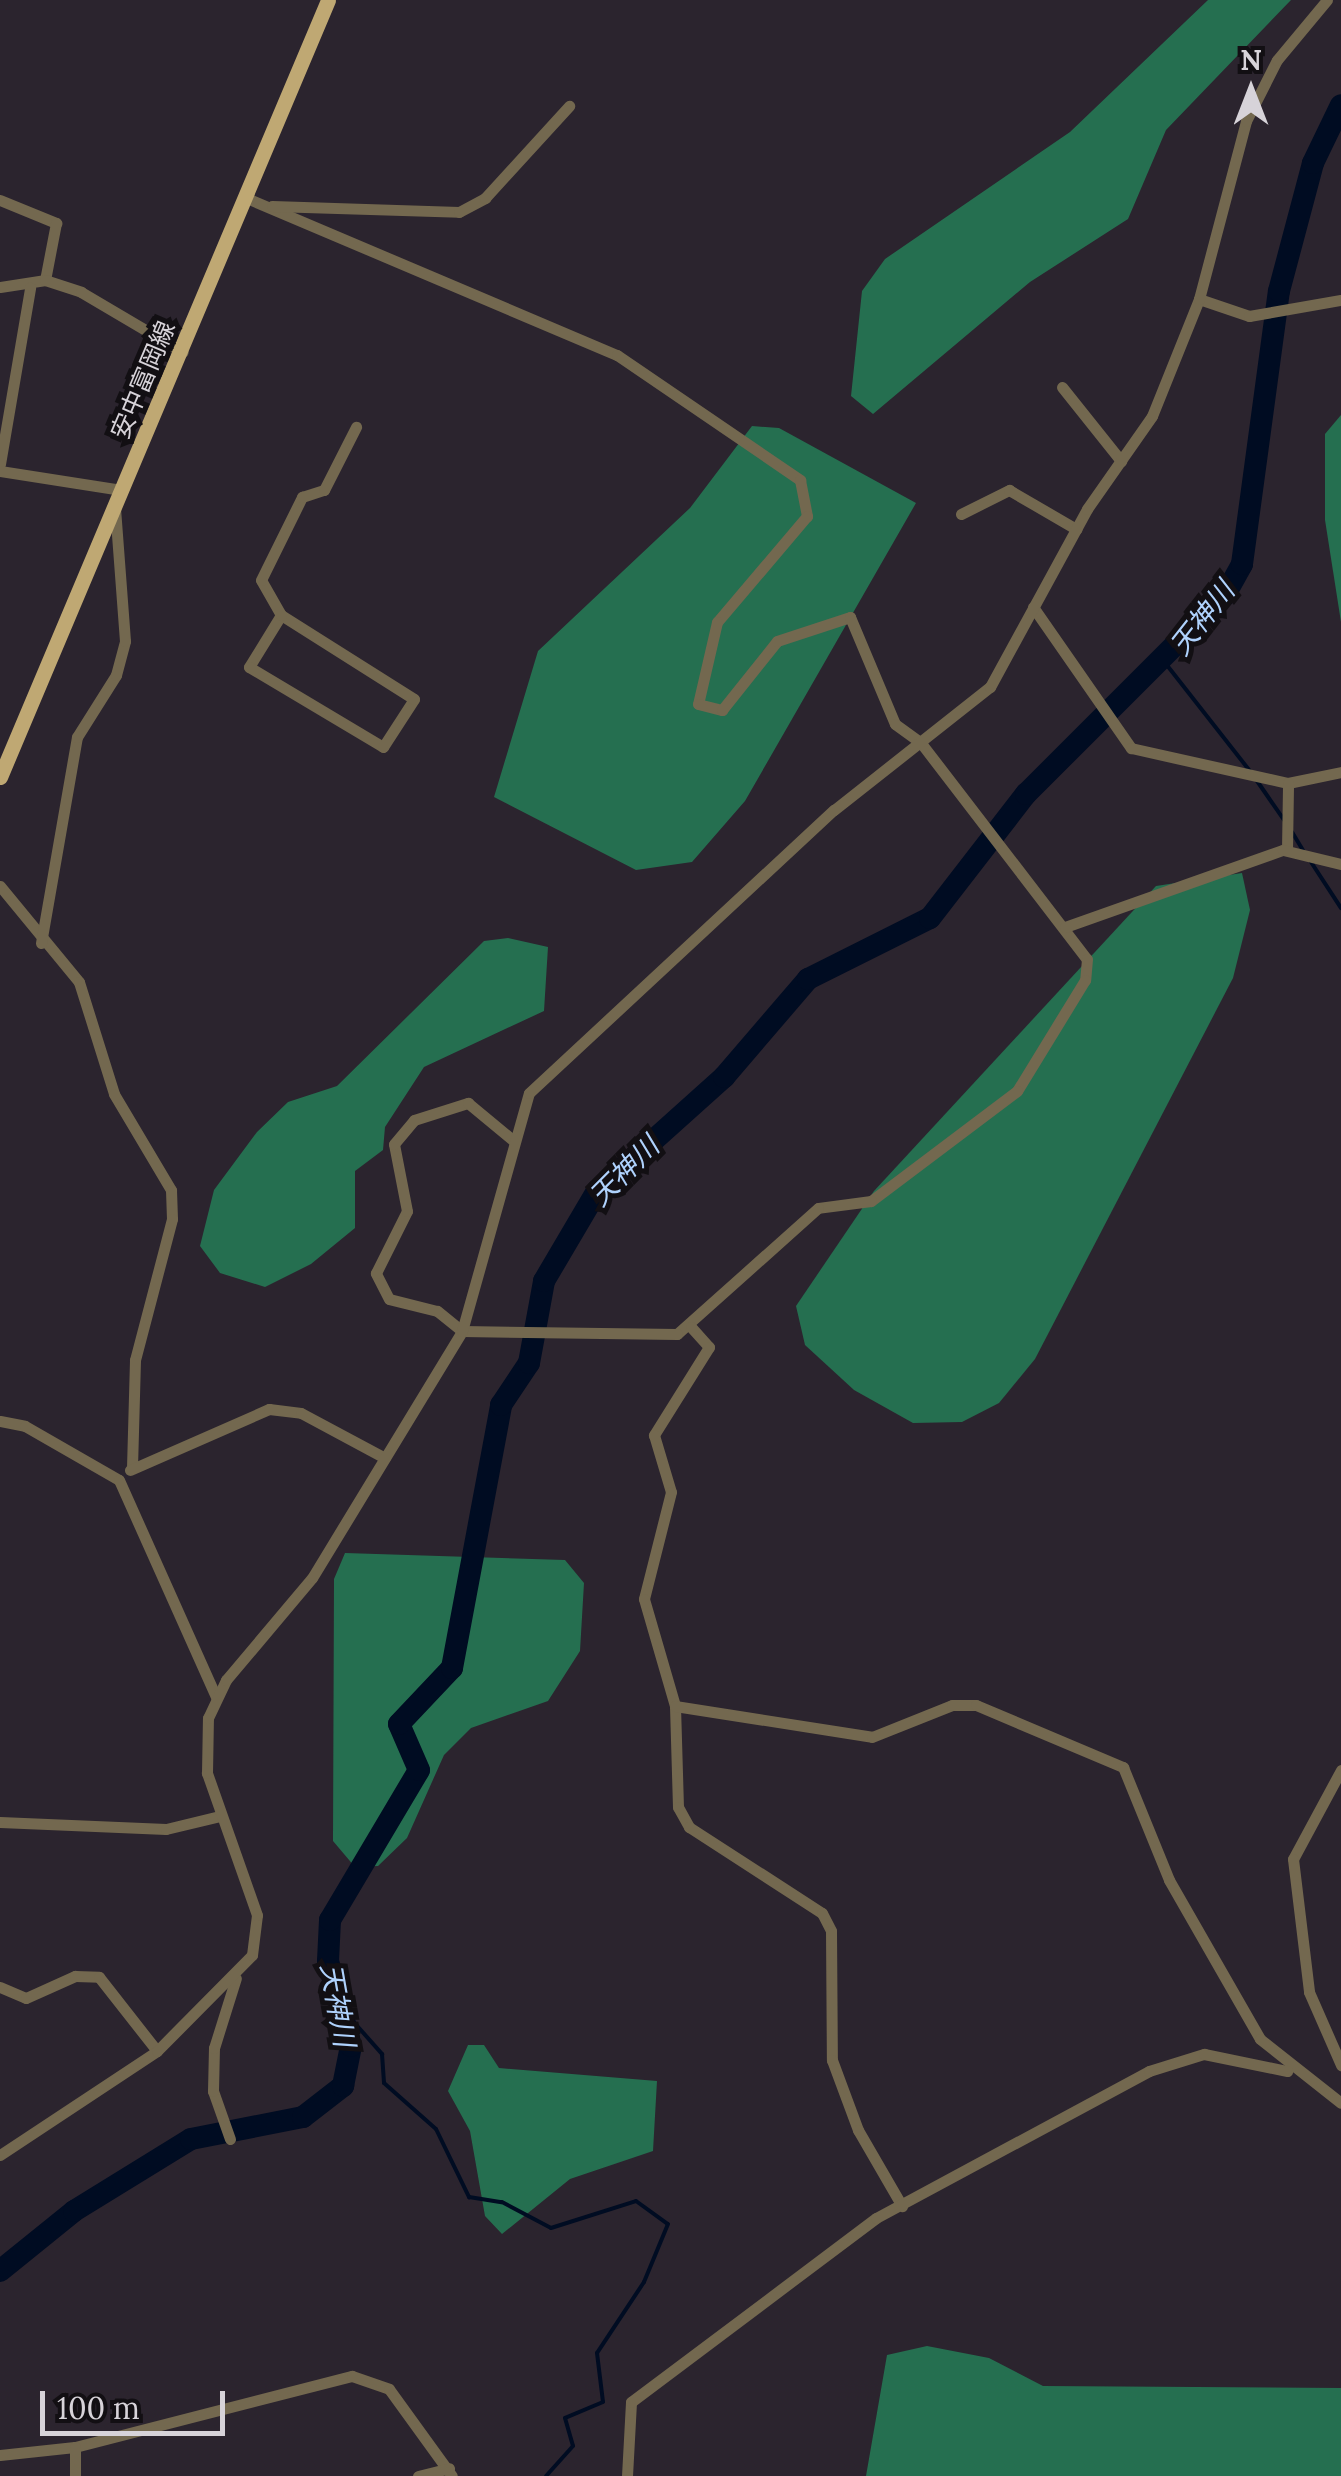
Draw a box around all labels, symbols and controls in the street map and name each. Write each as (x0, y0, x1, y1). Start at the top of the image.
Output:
north arrow (1201, 40, 1301, 140)
text: N (1240, 42, 1262, 78)
street label: 安中富岡線 (105, 317, 181, 443)
water label: 天神川 (1163, 575, 1241, 661)
water label: 天神川 (582, 1129, 666, 1213)
water label: 天神川 (314, 1961, 362, 2049)
scale bar (45, 2371, 230, 2433)
text: 100 m (57, 2389, 140, 2427)

